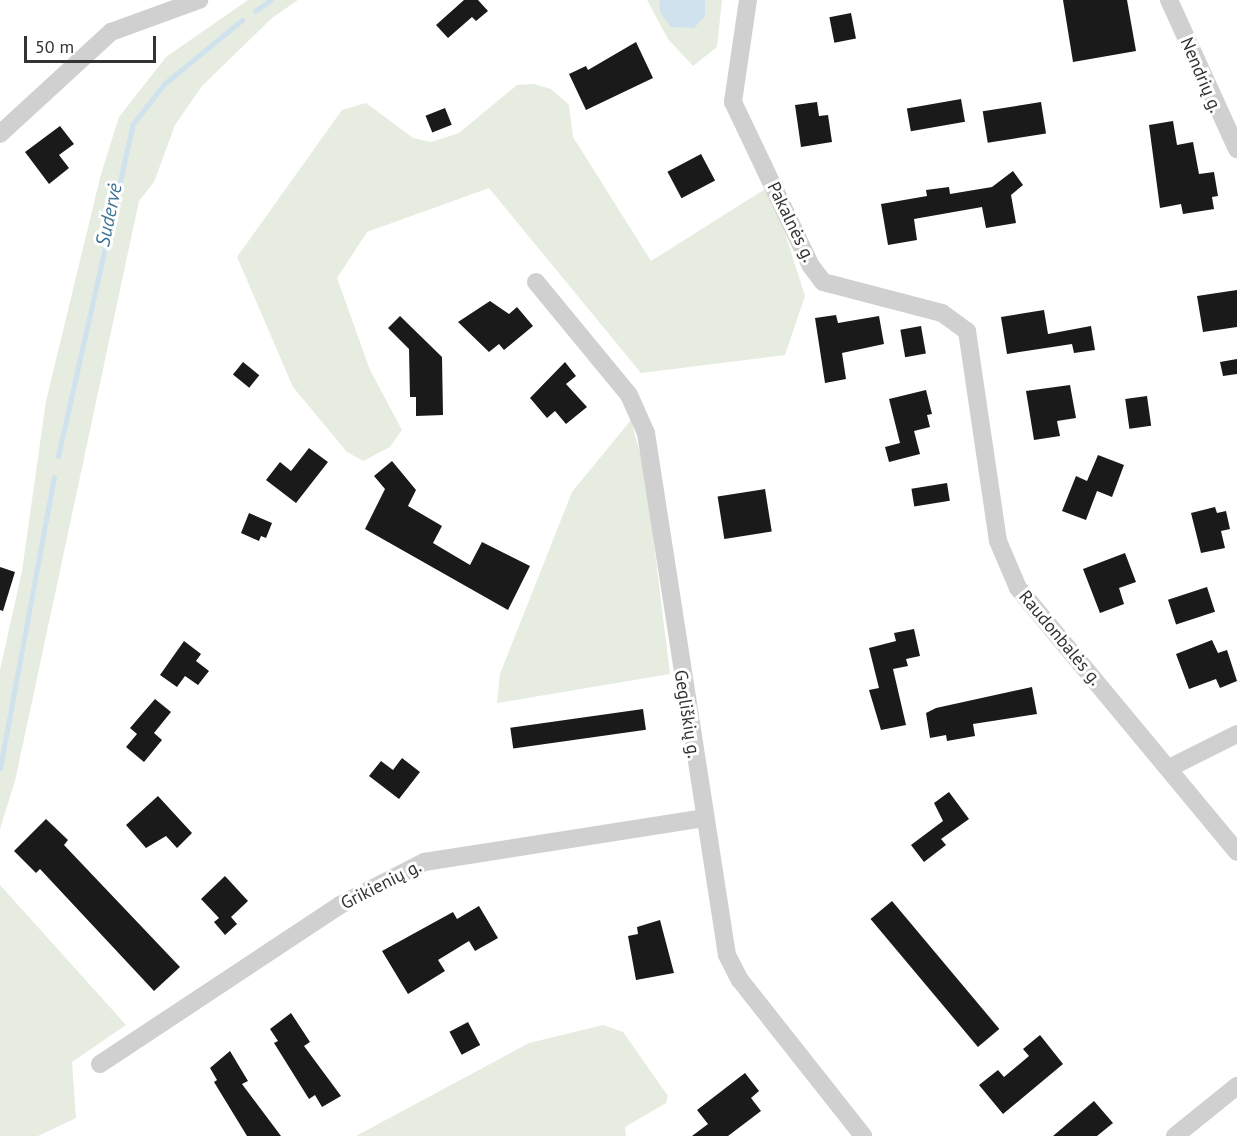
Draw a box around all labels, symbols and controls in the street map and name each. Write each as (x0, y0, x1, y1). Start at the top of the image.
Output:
scale bar (27, 24, 159, 62)
street label: Nendrių g. (1175, 34, 1227, 116)
text: 50 m (35, 35, 74, 58)
street label: Pakalnės g. (762, 179, 820, 265)
water label: Sudervė (91, 181, 127, 249)
street label: Raudonbalės g. (1014, 586, 1106, 690)
street label: Gegliškių g. (669, 668, 705, 760)
street label: Grikienių g. (337, 856, 425, 914)

